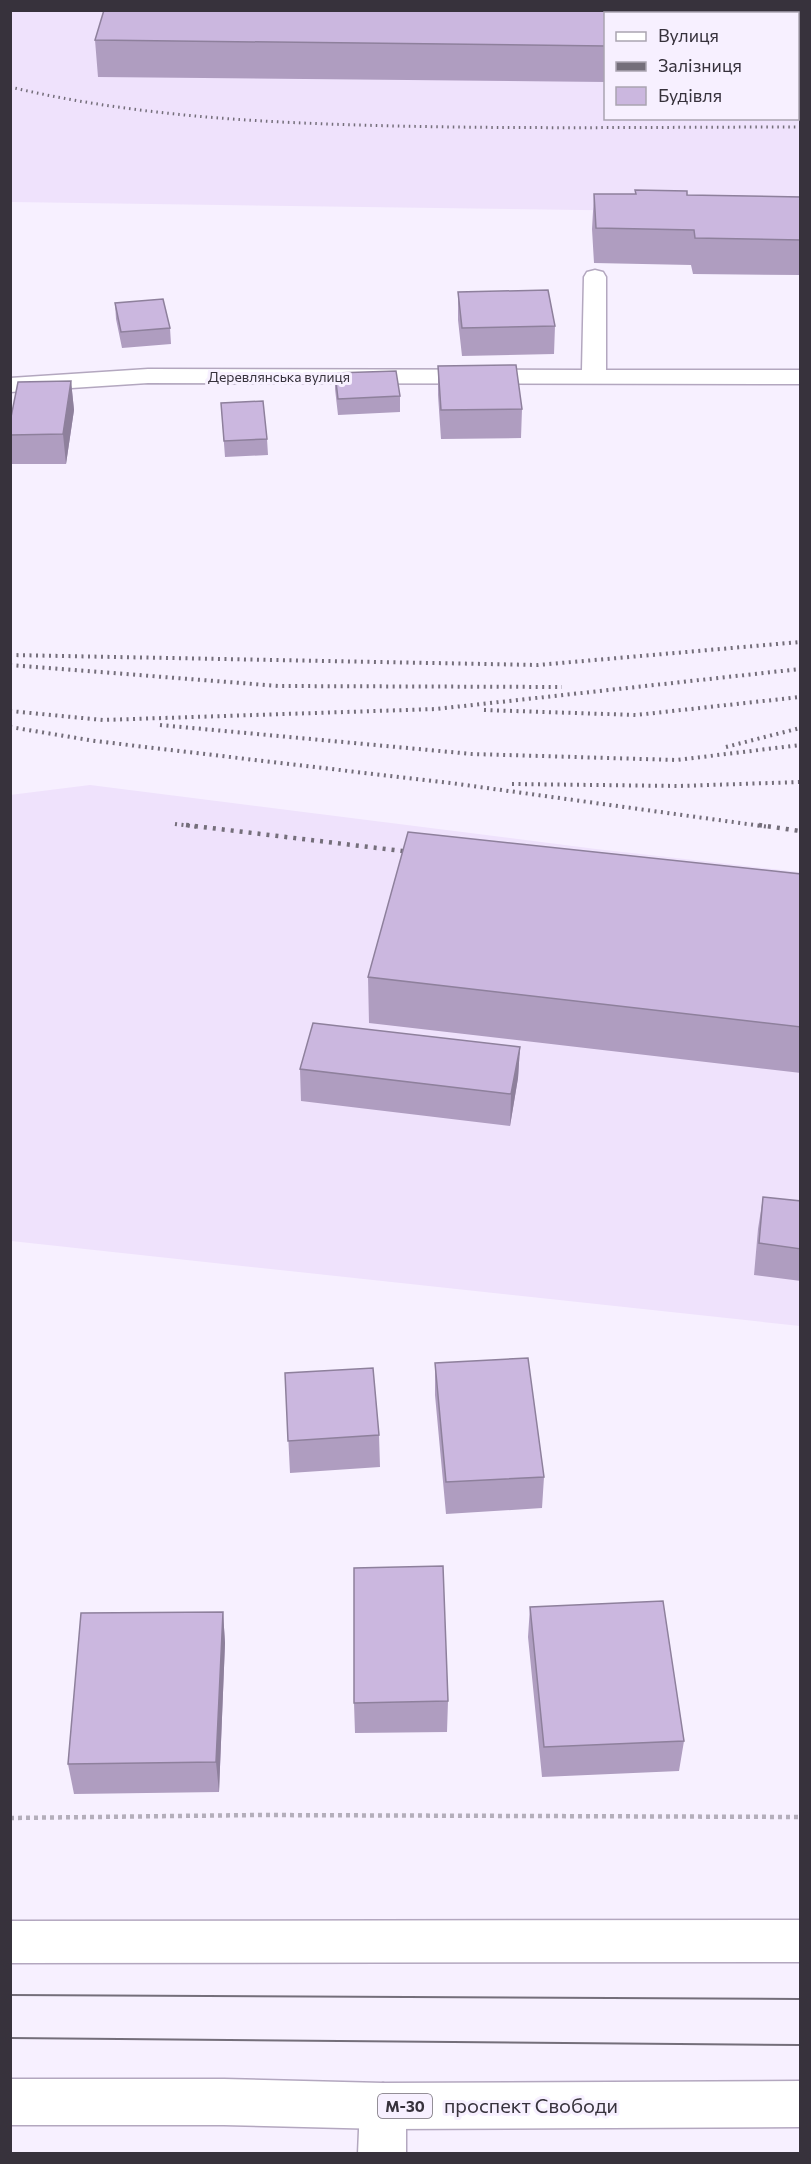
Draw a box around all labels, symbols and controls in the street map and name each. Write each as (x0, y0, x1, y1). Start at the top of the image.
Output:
legend (604, 12, 799, 120)
text: Вулиця (658, 24, 719, 46)
text: Залізниця (658, 54, 742, 76)
text: Будівля (658, 84, 722, 106)
street label: Деревлянська вулиця (208, 368, 350, 385)
street label: проспект Свободи (444, 2093, 618, 2117)
road number: М-30 (378, 2094, 432, 2118)

